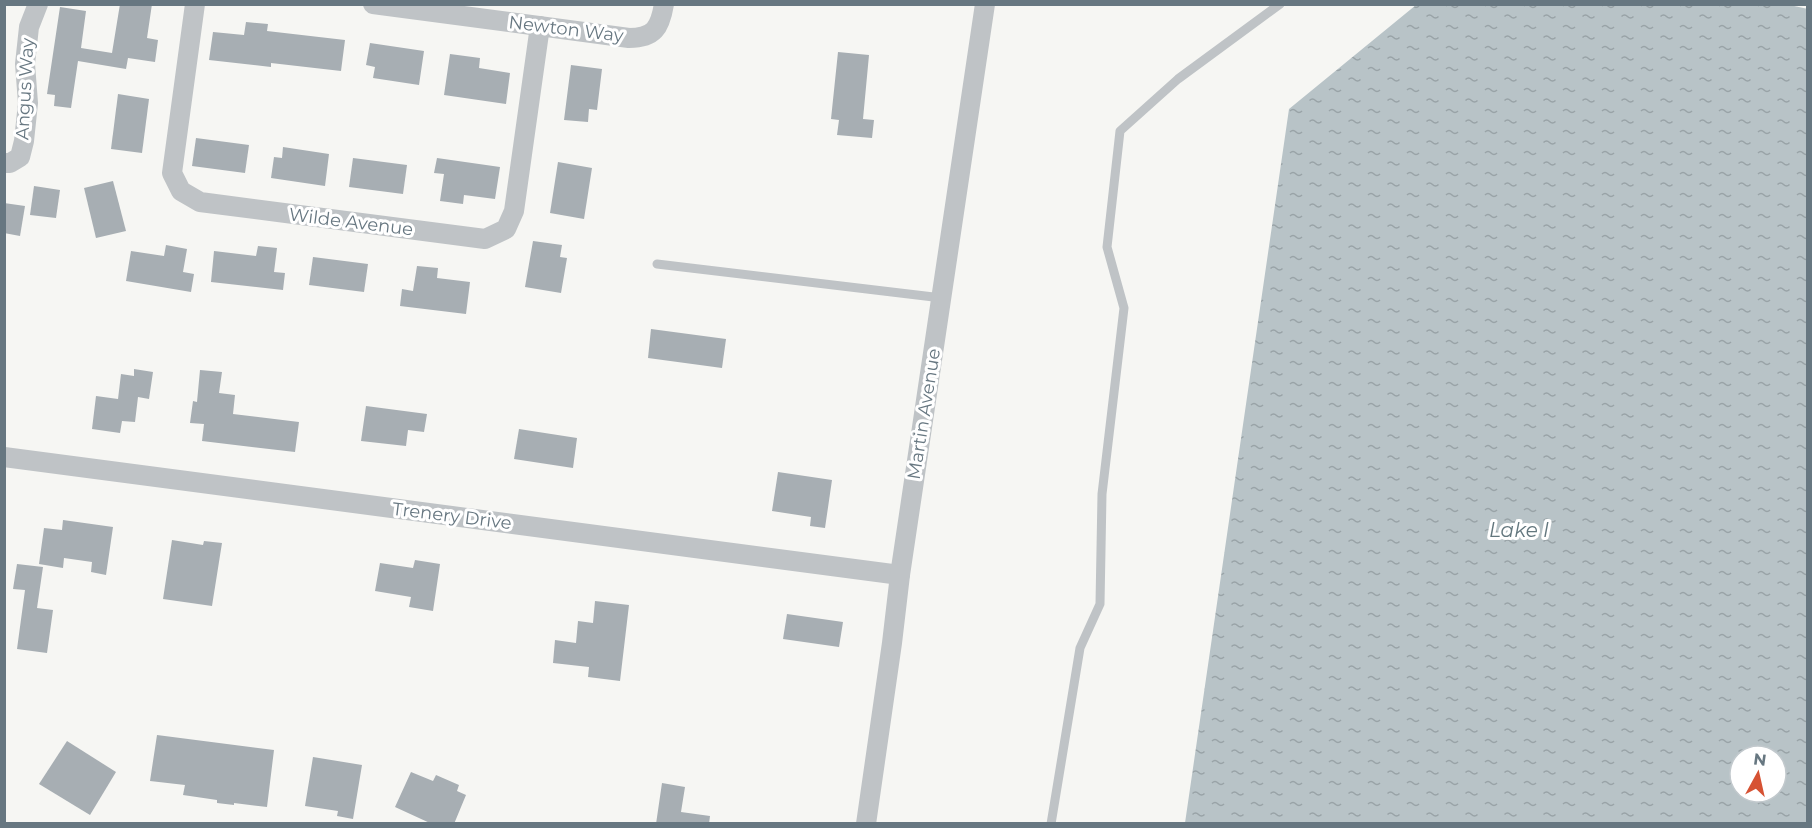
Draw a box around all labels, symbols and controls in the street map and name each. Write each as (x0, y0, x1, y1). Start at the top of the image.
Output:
street label: Newton Way (507, 11, 625, 47)
street label: Angus Way (11, 37, 39, 141)
street label: Wilde Avenue (288, 203, 415, 241)
street label: Martin Avenue (903, 347, 945, 481)
street label: Trenery Drive (391, 498, 513, 534)
water label: Lake I (1489, 518, 1549, 542)
north arrow (1728, 744, 1788, 804)
text: N (1752, 749, 1768, 770)

